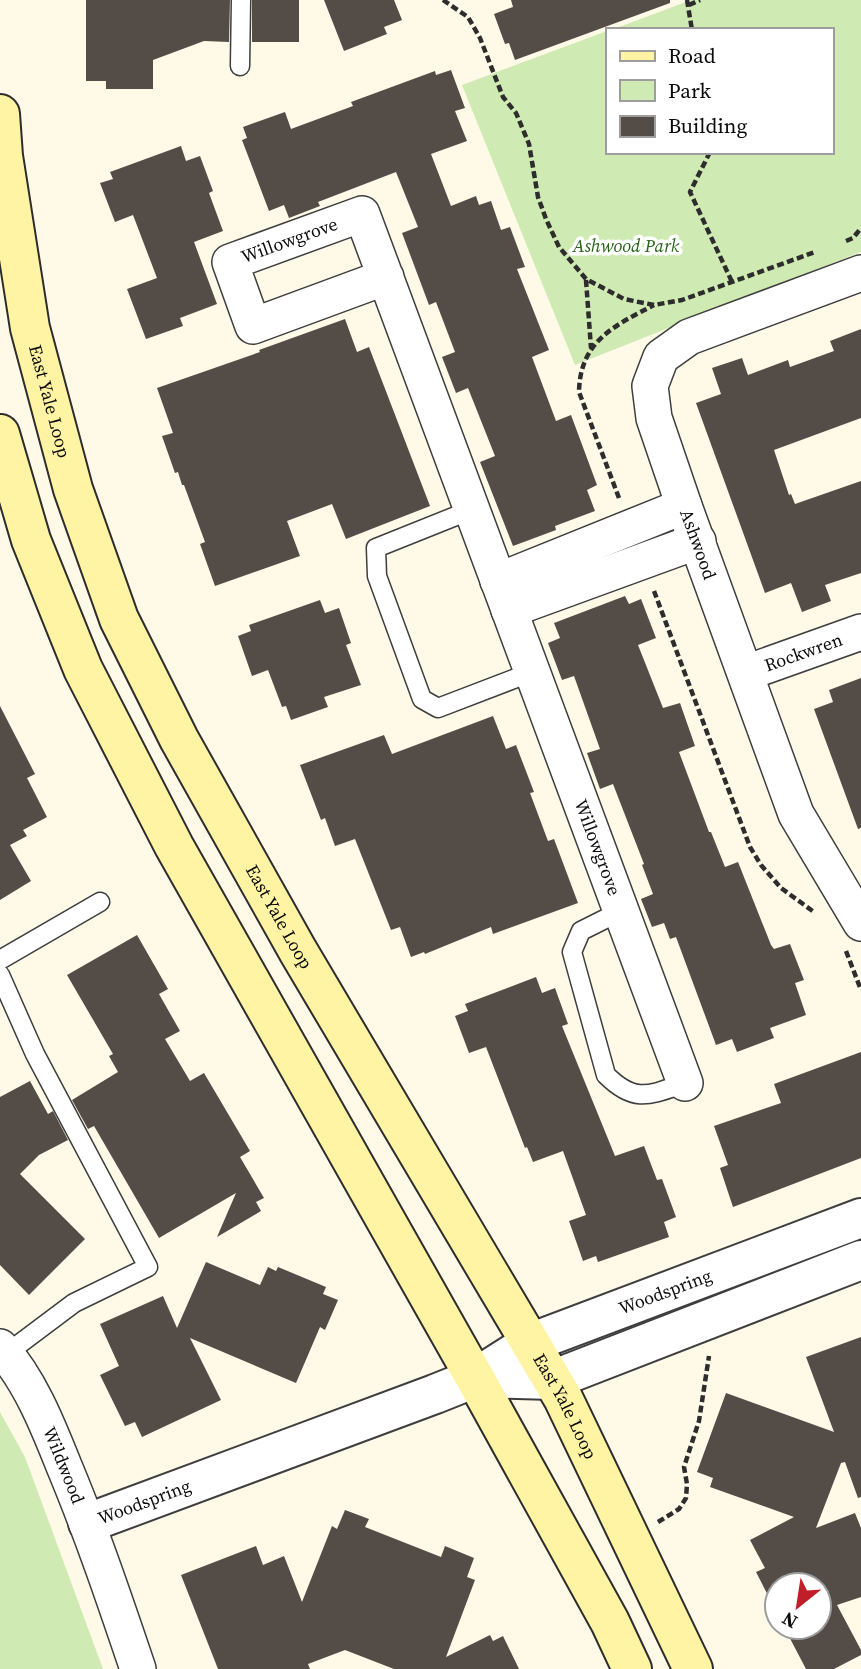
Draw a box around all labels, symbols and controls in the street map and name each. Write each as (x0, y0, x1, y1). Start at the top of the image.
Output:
legend (606, 28, 833, 154)
text: Road (668, 41, 716, 70)
text: Park (668, 76, 712, 105)
text: Building (668, 111, 747, 140)
street label: Willowgrove (238, 211, 341, 269)
park label: Ashwood Park (572, 233, 680, 258)
street label: East Yale Loop (23, 342, 77, 460)
street label: Ashwood (674, 505, 723, 583)
street label: Rockwren (761, 627, 846, 677)
street label: Willowgrove (569, 796, 627, 899)
street label: East Yale Loop (240, 860, 319, 973)
street label: Woodspring (615, 1263, 715, 1320)
street label: East Yale Loop (527, 1349, 603, 1463)
street label: Wildwood (37, 1423, 91, 1507)
street label: Woodspring (94, 1473, 194, 1530)
north arrow (763, 1571, 833, 1641)
text: N (777, 1606, 802, 1635)

